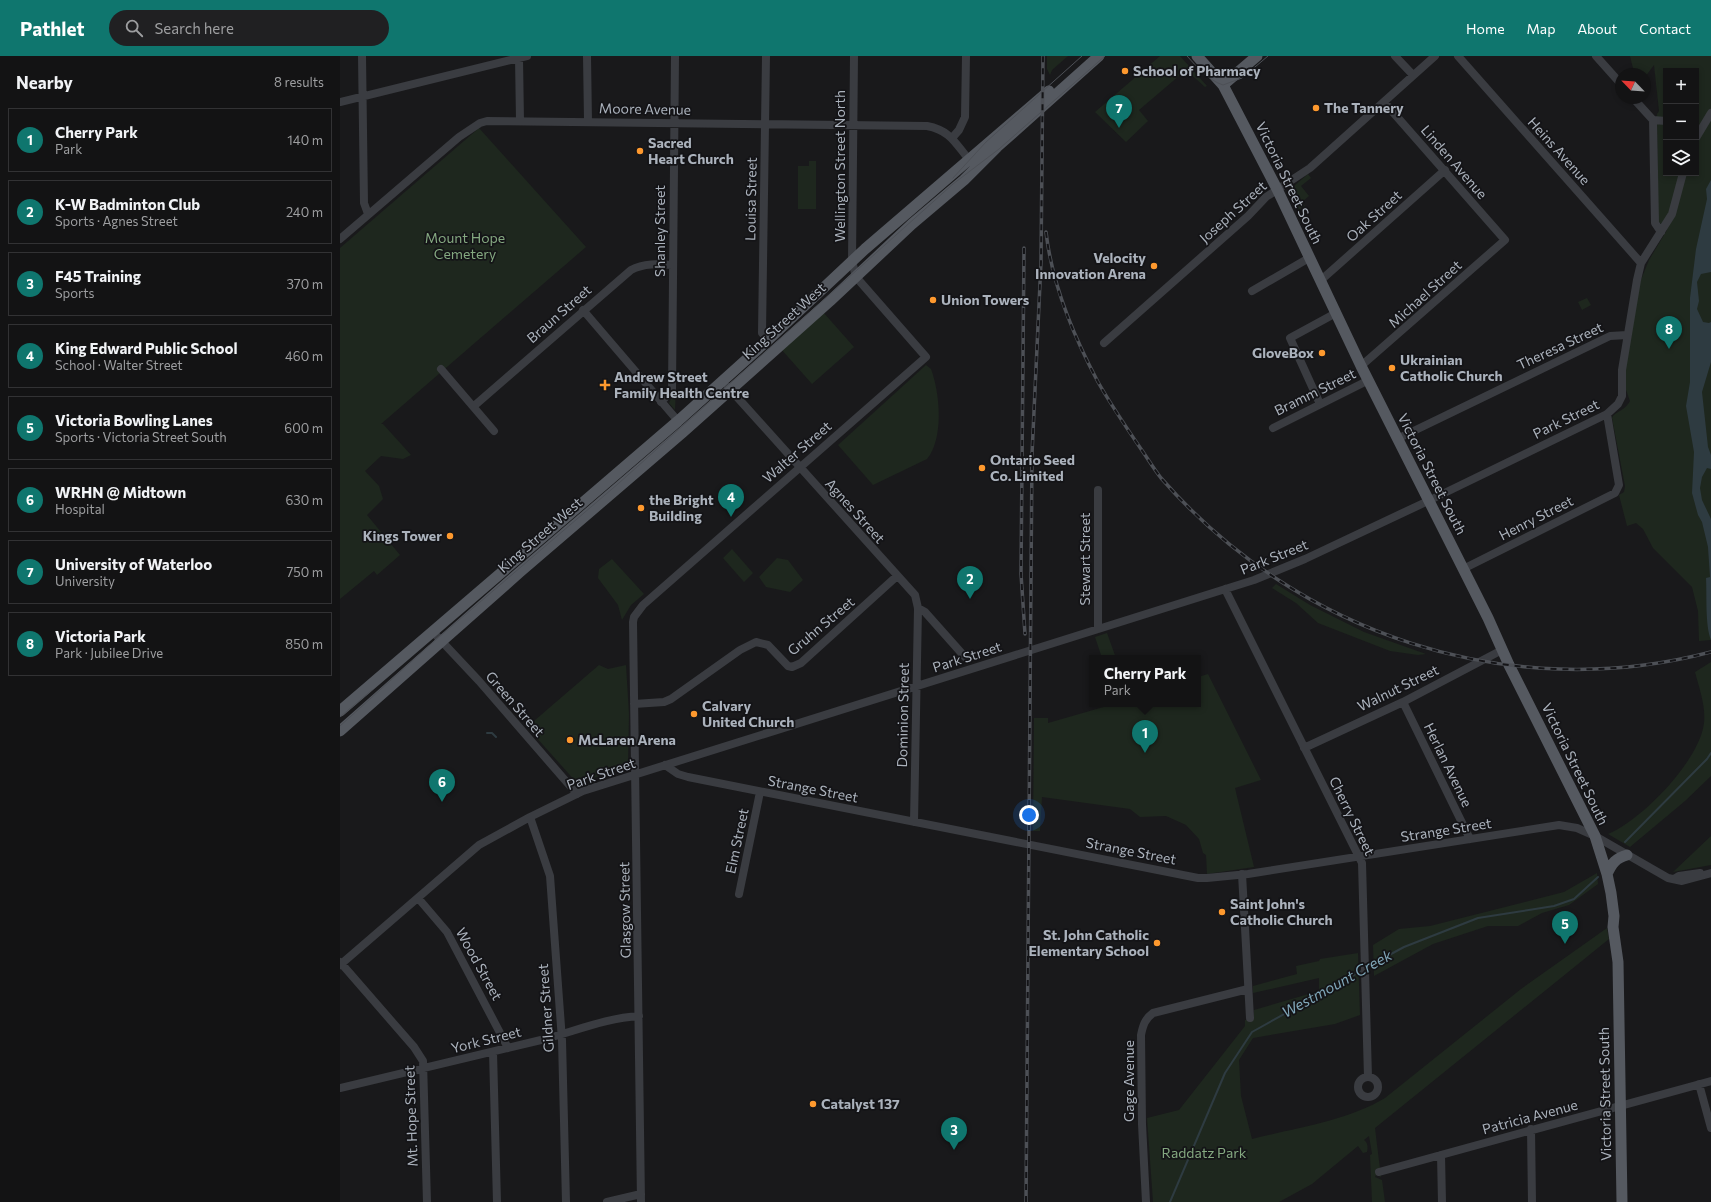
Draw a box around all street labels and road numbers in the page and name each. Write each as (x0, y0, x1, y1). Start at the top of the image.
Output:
street label: Wellington Street North (831, 90, 848, 242)
street label: Moore Avenue (599, 99, 691, 118)
street label: Heins Avenue (1525, 113, 1594, 188)
street label: Victoria Street South (1252, 119, 1326, 247)
street label: Linden Avenue (1418, 121, 1491, 202)
street label: Louisa Street (741, 157, 760, 241)
street label: Joseph Street (1196, 177, 1270, 246)
street label: Shanley Street (651, 185, 668, 277)
street label: Oak Street (1342, 186, 1405, 245)
street label: Michael Street (1385, 256, 1465, 331)
street label: King Street West (738, 279, 829, 363)
street label: Braun Street (523, 281, 595, 346)
street label: Theresa Street (1514, 318, 1606, 373)
street label: Bramm Street (1271, 364, 1359, 419)
street label: Park Street (1530, 395, 1602, 442)
street label: Victoria Street South (1395, 410, 1470, 537)
street label: Walter Street (759, 417, 835, 486)
street label: Agnes Street (822, 475, 889, 547)
street label: Henry Street (1496, 491, 1576, 544)
street label: King Street West (494, 493, 586, 576)
street label: Stewart Street (1076, 512, 1093, 605)
street label: Park Street (1237, 535, 1310, 578)
street label: Gruhn Street (784, 593, 858, 658)
street label: Park Street (930, 637, 1004, 676)
street label: Walnut Street (1354, 660, 1441, 715)
street label: Dominion Street (893, 662, 912, 768)
street label: Green Street (482, 668, 548, 740)
street label: Victoria Street South (1538, 700, 1612, 828)
street label: Herlan Avenue (1421, 720, 1476, 810)
street label: Park Street (564, 754, 638, 793)
street label: Strange Street (766, 771, 860, 806)
street label: Cherry Street (1326, 774, 1379, 858)
street label: Elm Street (721, 806, 752, 875)
street label: Strange Street (1399, 814, 1493, 845)
street label: Strange Street (1084, 833, 1178, 868)
street label: Glasgow Street (615, 861, 634, 958)
street label: Wood Street (453, 924, 506, 1003)
street label: Gildner Street (534, 963, 557, 1053)
street label: York Street (449, 1023, 523, 1056)
street label: Victoria Street South (1595, 1027, 1614, 1161)
street label: Gage Avenue (1120, 1040, 1137, 1122)
street label: Mt. Hope Street (400, 1065, 421, 1167)
street label: Patricia Avenue (1480, 1096, 1580, 1137)

